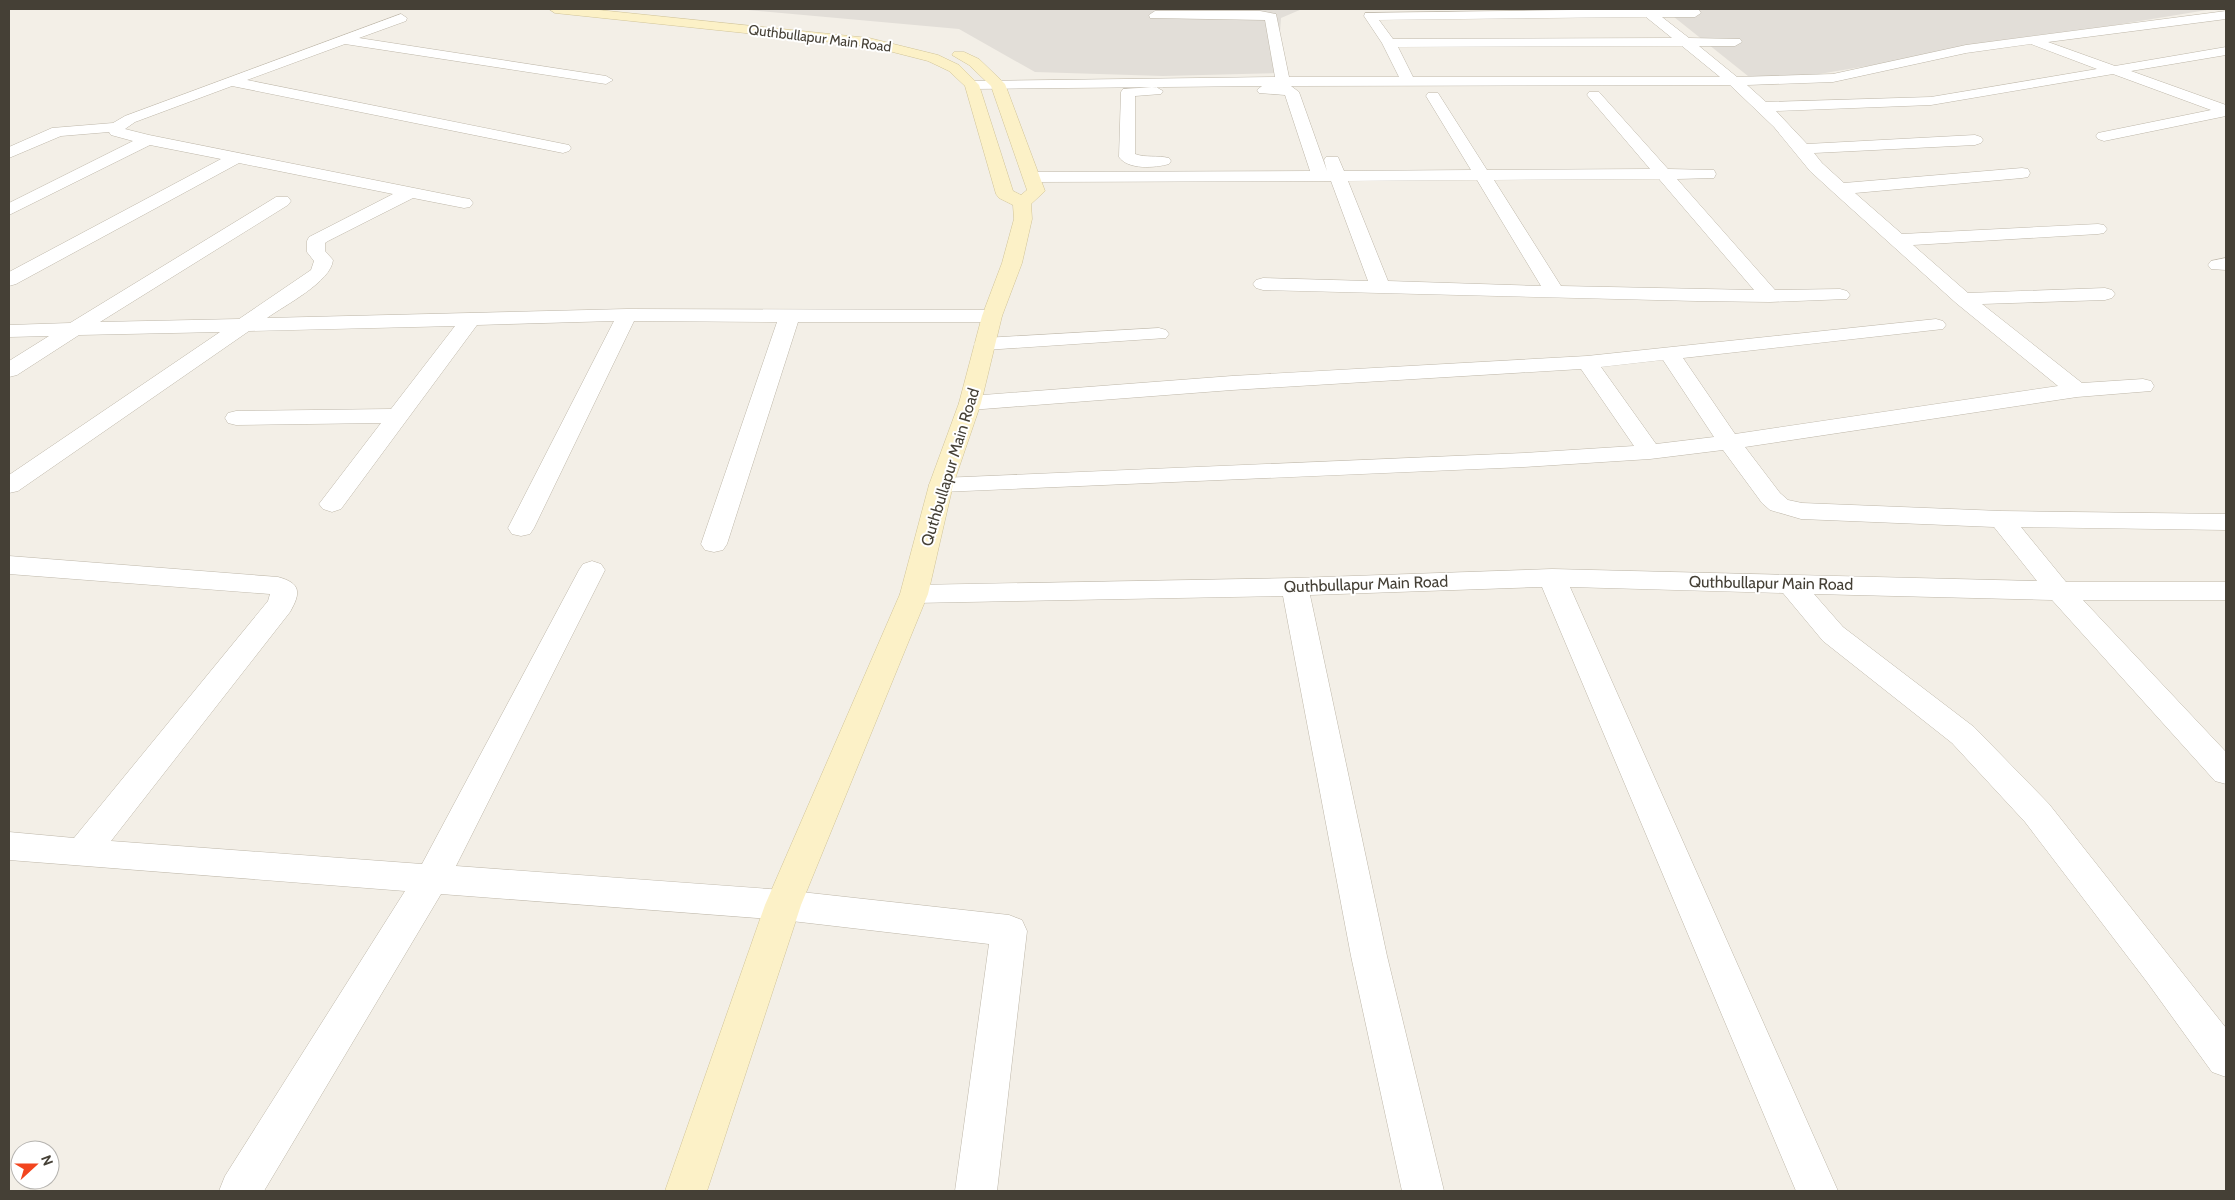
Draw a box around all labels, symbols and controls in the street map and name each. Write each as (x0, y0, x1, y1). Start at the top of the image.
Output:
street label: Quthbullapur Main Road (748, 20, 892, 56)
street label: Quthbullapur Main Road (917, 386, 983, 548)
street label: Quthbullapur Main Road (1284, 572, 1448, 596)
street label: Quthbullapur Main Road (1689, 572, 1853, 594)
north arrow (10, 1140, 60, 1190)
text: N (37, 1152, 57, 1168)

